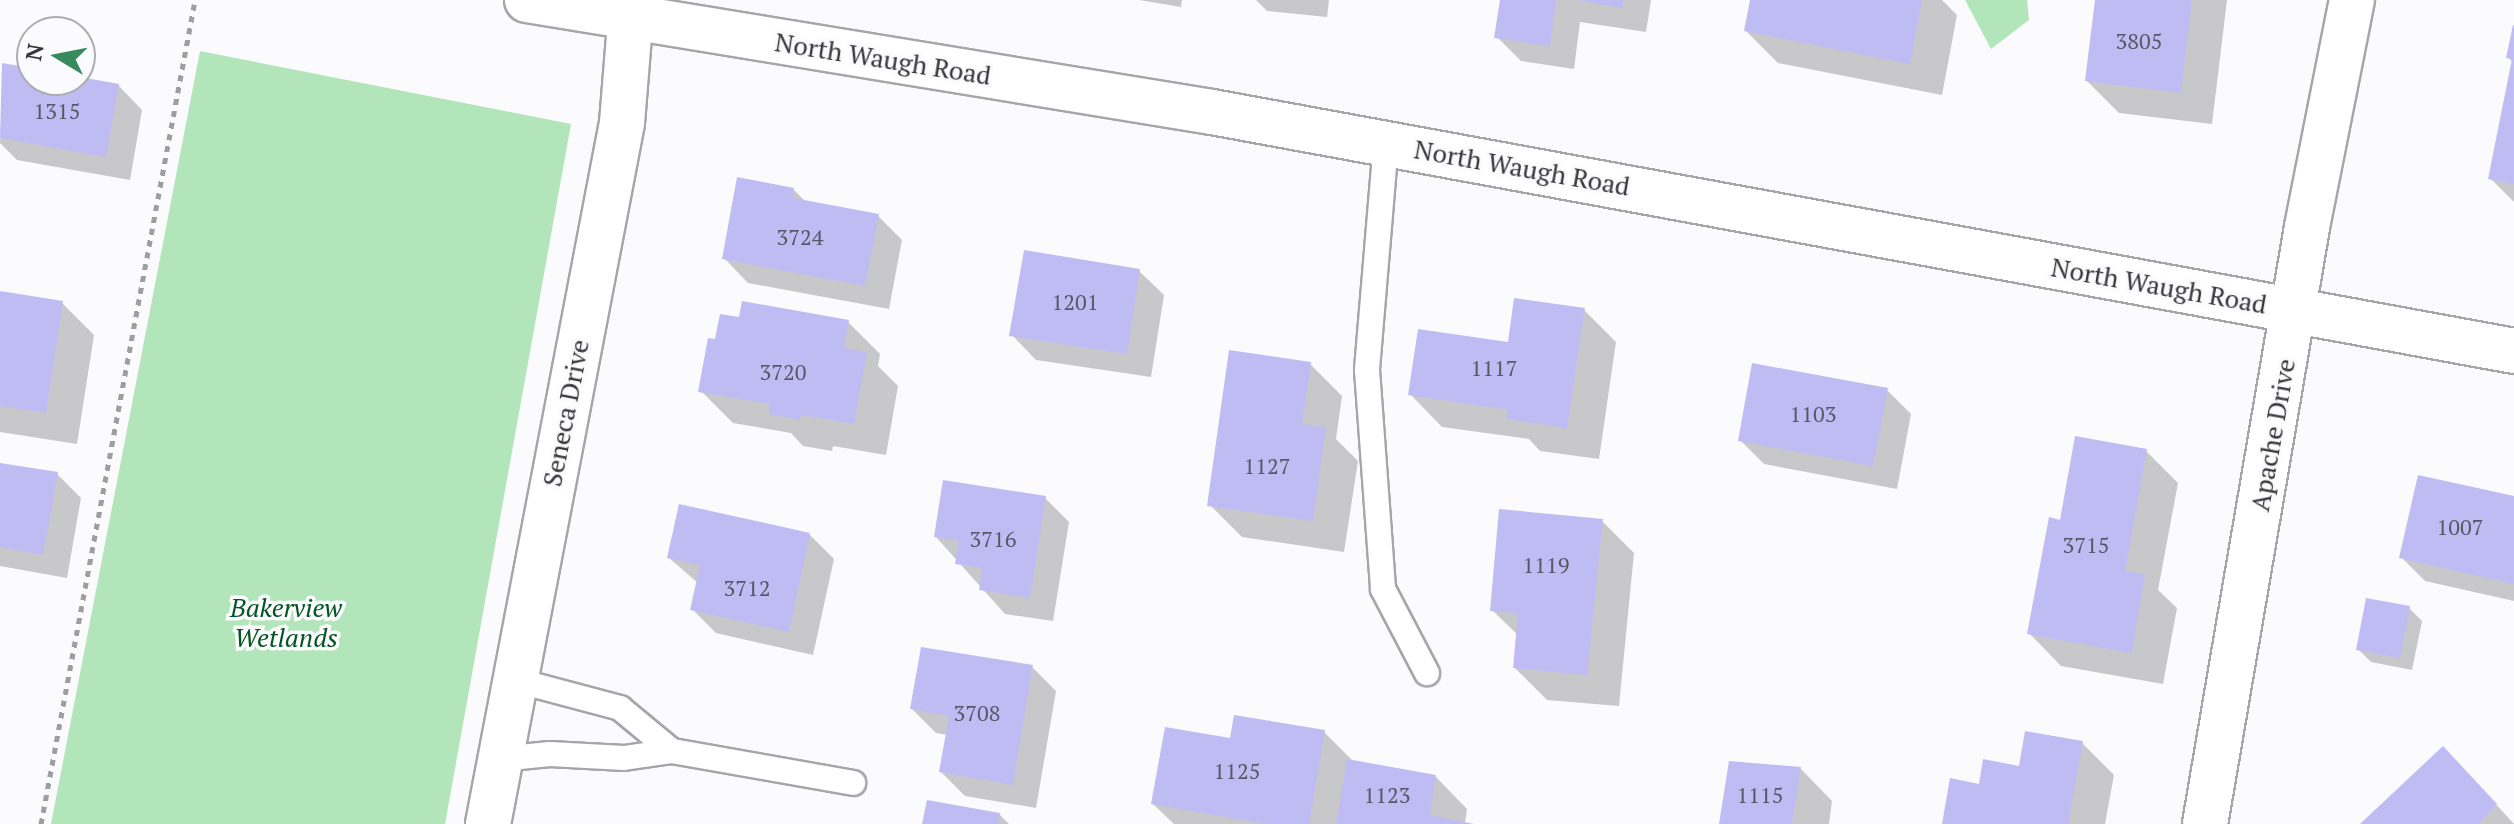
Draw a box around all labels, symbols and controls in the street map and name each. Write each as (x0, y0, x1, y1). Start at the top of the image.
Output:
north arrow (16, 16, 96, 96)
street label: North Waugh Road (773, 26, 993, 92)
house number: 3805 (2116, 28, 2162, 54)
text: N (18, 41, 50, 63)
house number: 1315 (34, 98, 80, 124)
street label: North Waugh Road (1412, 134, 1632, 202)
house number: 3724 (777, 224, 823, 250)
street label: North Waugh Road (2049, 252, 2269, 320)
house number: 1201 (1052, 289, 1098, 315)
street label: Seneca Drive (536, 337, 596, 489)
house number: 1117 (1471, 355, 1517, 381)
street label: Apache Drive (2244, 356, 2302, 514)
house number: 3720 (760, 359, 806, 385)
house number: 1103 (1790, 401, 1836, 427)
house number: 1127 (1244, 453, 1290, 479)
house number: 1007 (2437, 514, 2483, 540)
house number: 3716 (970, 526, 1016, 552)
house number: 3715 (2063, 532, 2109, 558)
house number: 1119 (1523, 552, 1569, 578)
house number: 3712 (724, 575, 770, 601)
park label: Bakerview Wetlands (230, 592, 342, 654)
house number: 3708 (954, 700, 1000, 726)
house number: 1125 (1214, 758, 1260, 784)
house number: 1123 (1364, 782, 1410, 808)
house number: 1115 (1737, 782, 1783, 808)

